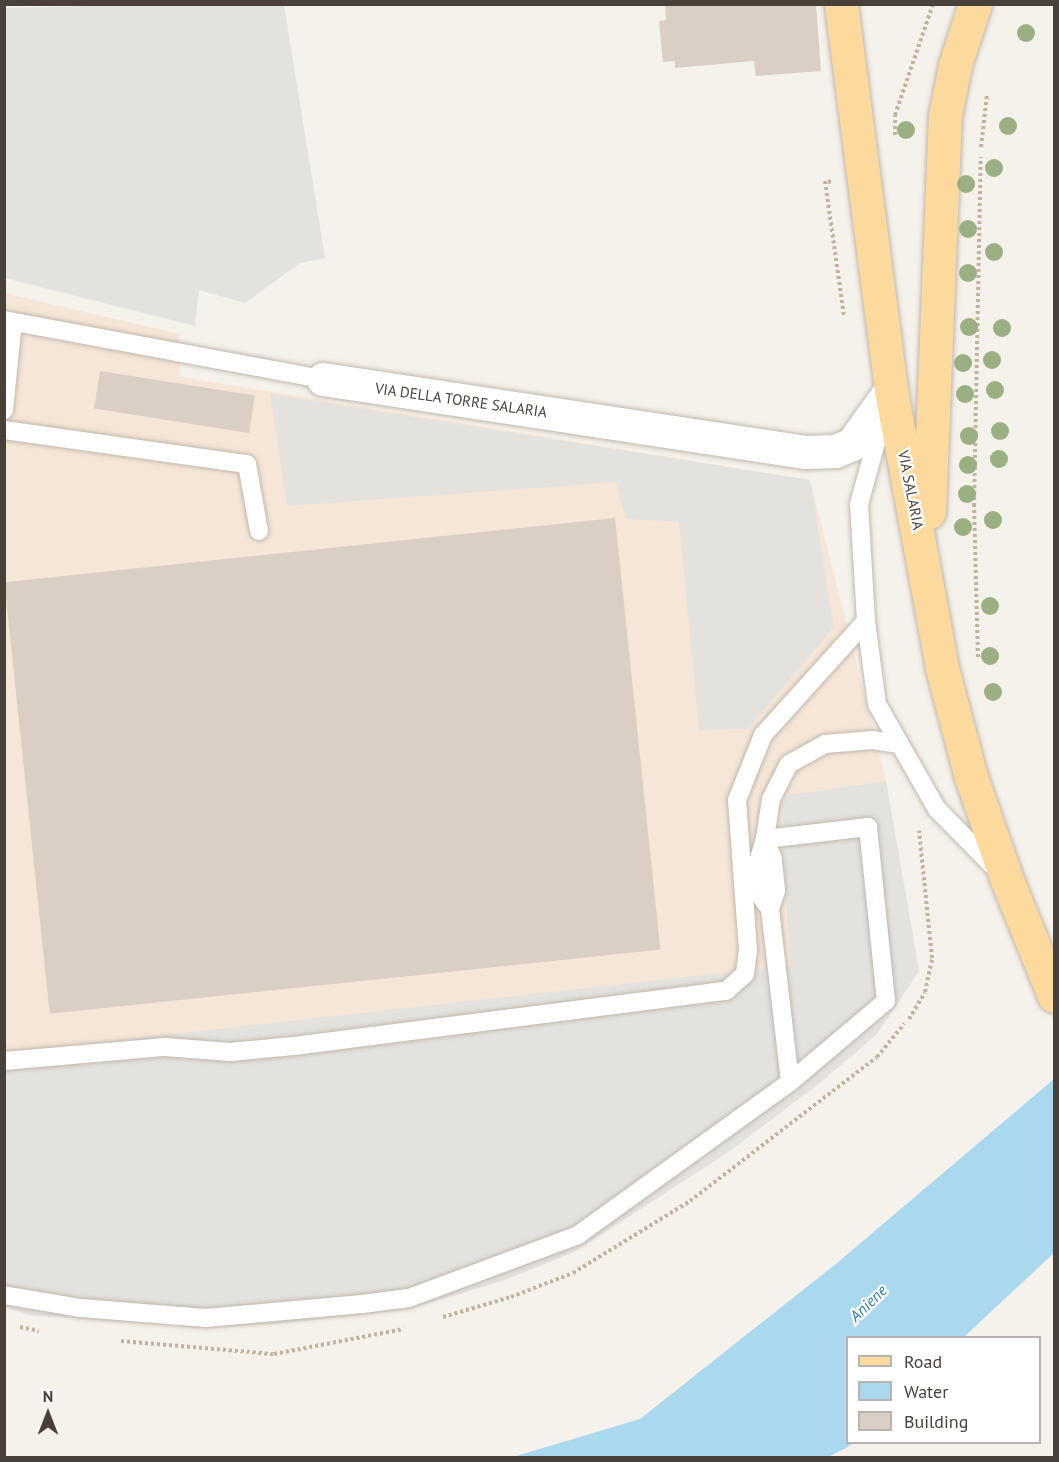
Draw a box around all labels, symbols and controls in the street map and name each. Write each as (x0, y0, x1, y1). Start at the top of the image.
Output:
street label: VIA DELLA TORRE SALARIA (373, 379, 549, 421)
street label: VIA SALARIA (894, 448, 928, 532)
water label: Aniene (845, 1281, 891, 1325)
legend (846, 1336, 1041, 1444)
text: Road (904, 1350, 942, 1373)
text: Water (904, 1380, 948, 1403)
north arrow (18, 1384, 78, 1444)
text: N (43, 1386, 53, 1406)
text: Building (904, 1410, 968, 1433)

